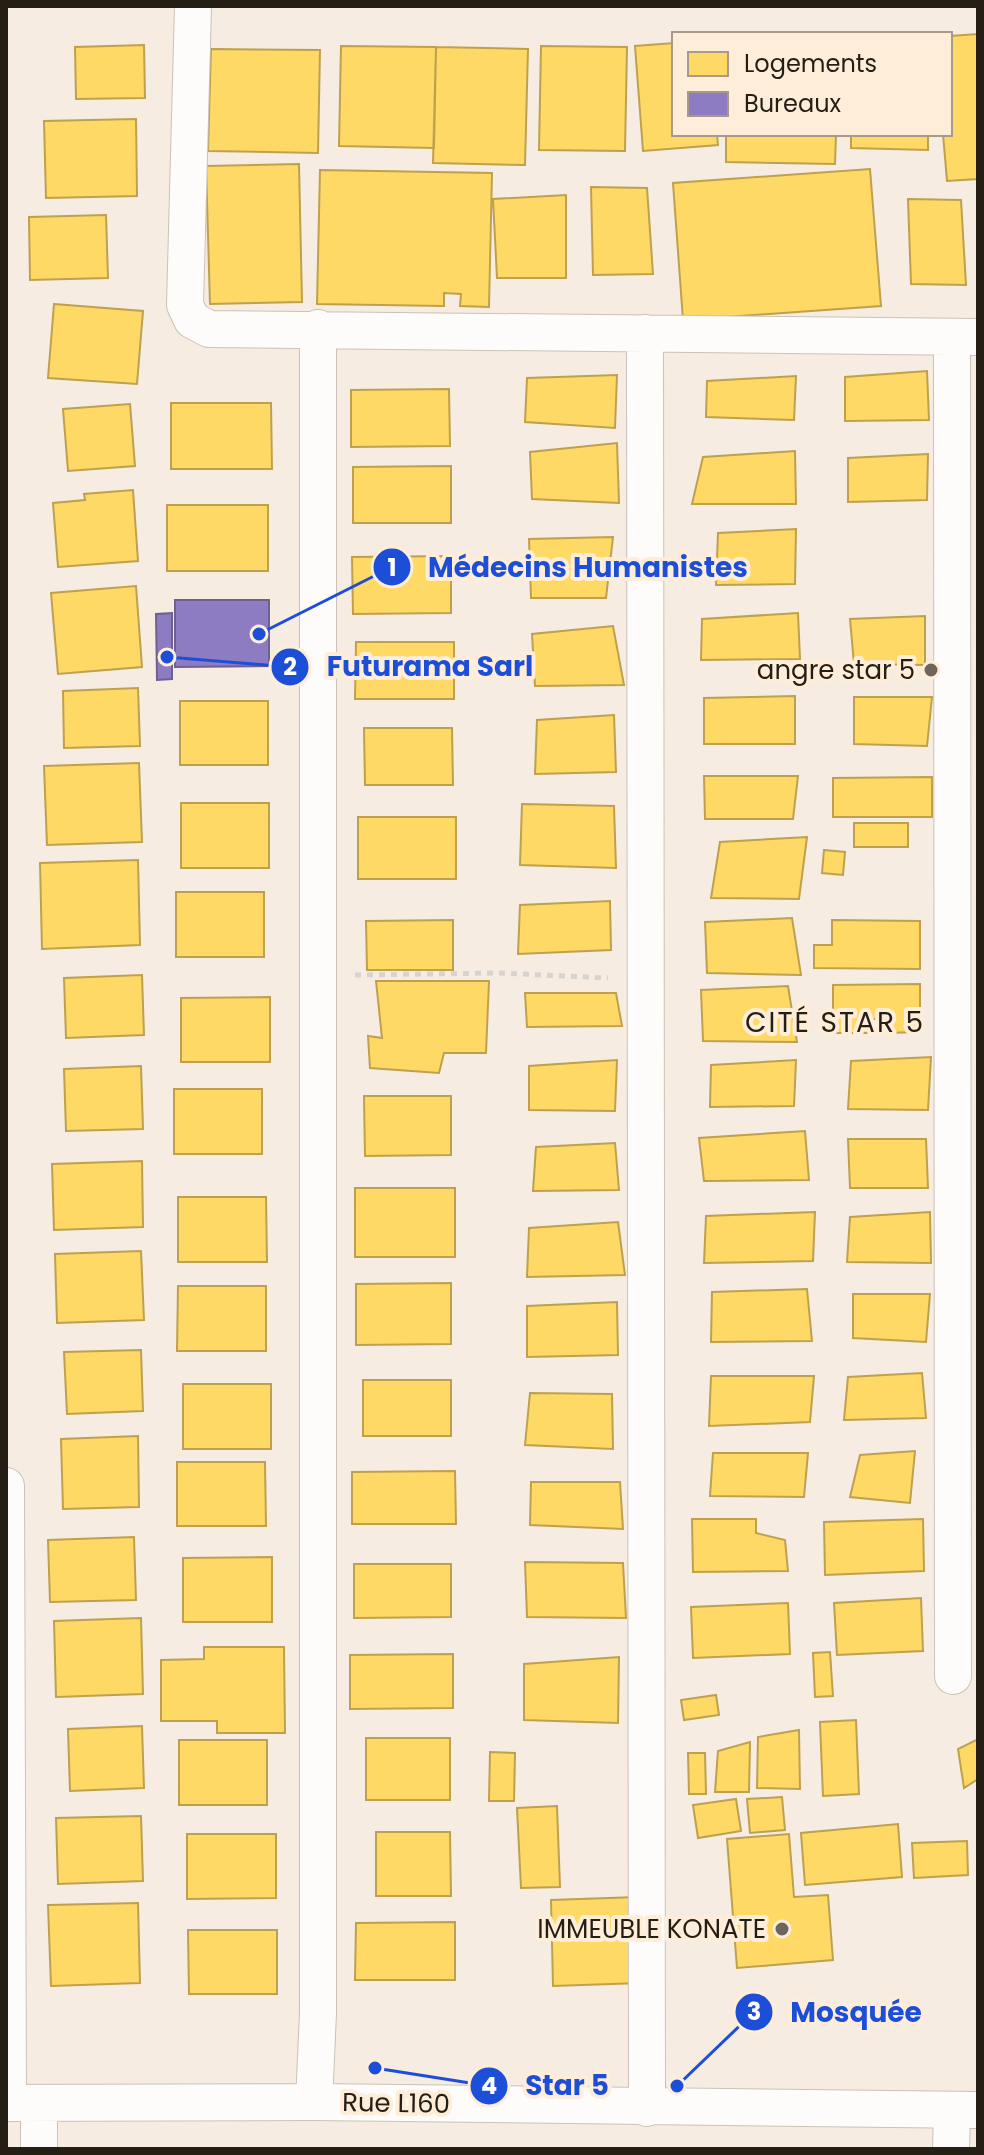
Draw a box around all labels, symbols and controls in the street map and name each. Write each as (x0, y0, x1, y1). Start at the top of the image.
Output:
legend (672, 32, 952, 136)
text: Logements (744, 47, 877, 80)
text: Bureaux (744, 87, 841, 120)
callout: Médecins Humanistes (372, 541, 763, 593)
text: Médecins Humanistes (428, 548, 748, 587)
text: 1 (387, 551, 397, 584)
callout: Futurama Sarl (270, 641, 549, 693)
text: Futurama Sarl (327, 647, 533, 686)
text: 2 (283, 650, 297, 683)
place label: angre star 5 (757, 652, 915, 688)
marker: angre star 5 (922, 661, 940, 679)
district label: CITÉ STAR 5 (745, 1003, 925, 1042)
place label: IMMEUBLE KONATE (537, 1911, 766, 1947)
marker: IMMEUBLE KONATE (773, 1920, 791, 1938)
callout: Mosquée (734, 1986, 937, 2038)
text: Mosquée (790, 1993, 922, 2032)
text: 3 (747, 1995, 761, 2028)
callout: Star 5 (469, 2060, 625, 2112)
text: Star 5 (525, 2066, 609, 2105)
text: 4 (481, 2069, 497, 2102)
street label: Rue L160 (342, 2084, 450, 2122)

